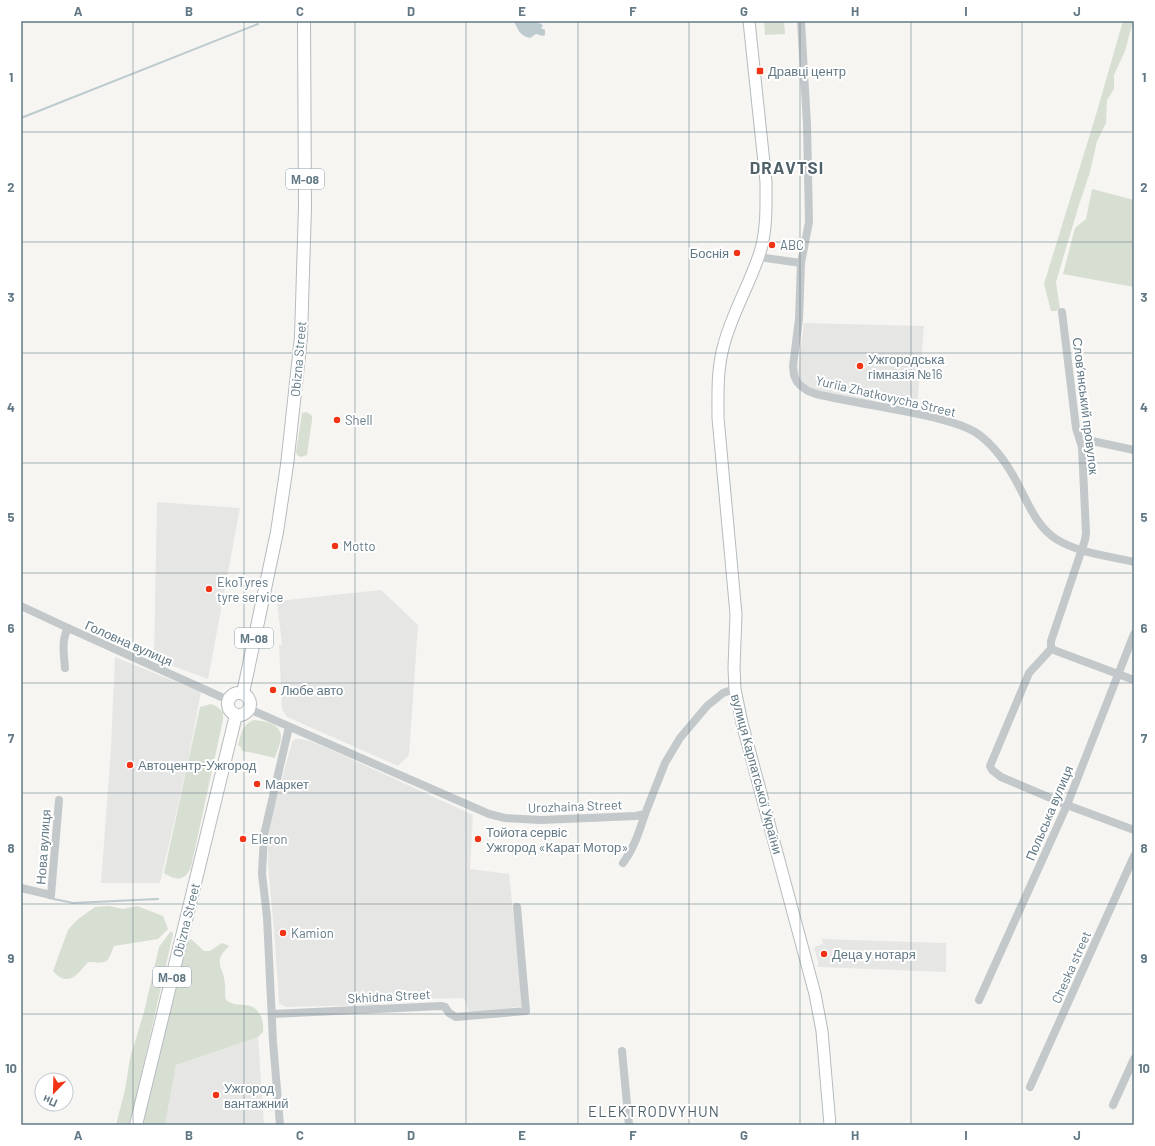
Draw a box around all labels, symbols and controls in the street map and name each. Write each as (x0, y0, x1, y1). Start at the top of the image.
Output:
text: A (74, 3, 83, 19)
text: B (185, 3, 193, 19)
text: C (296, 3, 304, 19)
text: D (407, 3, 415, 19)
text: E (518, 3, 526, 19)
text: F (629, 3, 637, 19)
text: G (740, 3, 748, 19)
text: H (851, 3, 859, 19)
text: I (964, 3, 968, 19)
text: J (1073, 3, 1081, 19)
place label: Дравці центр (768, 63, 846, 79)
marker: Дравці центр (755, 66, 765, 76)
text: 1 (9, 69, 13, 85)
text: 1 (1142, 69, 1146, 85)
district label: DRAVTSI (750, 157, 824, 177)
road number: М-08 (286, 169, 324, 189)
text: 2 (7, 179, 15, 195)
text: 2 (1140, 179, 1148, 195)
place label: ABC (780, 237, 804, 253)
marker: ABC (767, 240, 777, 250)
place label: Боснія (690, 245, 729, 261)
marker: Боснія (732, 248, 742, 258)
text: 3 (7, 289, 15, 305)
text: 3 (1140, 289, 1148, 305)
street label: Obizna Street (287, 320, 309, 398)
street label: Словʼянський провулок (1070, 336, 1102, 476)
place label: Ужгородська гімназія №16 (868, 351, 945, 382)
marker: Ужгородська гімназія №16 (855, 361, 865, 371)
street label: Yuriia Zhatkovycha Street (814, 372, 958, 420)
text: 4 (7, 399, 15, 415)
text: 4 (1140, 399, 1148, 415)
place label: Shell (345, 412, 372, 428)
marker: Shell (332, 415, 342, 425)
text: 5 (7, 509, 15, 525)
text: 5 (1140, 509, 1148, 525)
place label: Motto (343, 538, 376, 554)
marker: Motto (330, 541, 340, 551)
place label: EkoTyres tyre service (217, 574, 283, 605)
marker: EkoTyres tyre service (204, 584, 214, 594)
street label: Головна вулиця (83, 617, 175, 669)
text: 6 (8, 620, 15, 636)
text: 6 (1141, 620, 1148, 636)
road number: М-08 (235, 628, 273, 648)
place label: Любе авто (281, 682, 343, 698)
marker: Любе авто (268, 685, 278, 695)
street label: вулиця Карпатської України (728, 692, 786, 856)
text: 7 (8, 730, 15, 746)
text: 7 (1141, 730, 1148, 746)
place label: Автоцентр-Ужгород (138, 757, 257, 773)
marker: Автоцентр-Ужгород (125, 760, 135, 770)
street label: Польська вулиця (1022, 763, 1076, 863)
place label: Маркет (265, 776, 309, 792)
marker: Маркет (252, 779, 262, 789)
street label: Urozhaina Street (527, 796, 623, 816)
street label: Нова вулиця (32, 809, 54, 885)
place label: Тойота сервіс Ужгород «Карат Мотор» (486, 824, 628, 855)
place label: Eleron (251, 831, 288, 847)
marker: Eleron (238, 834, 248, 844)
marker: Тойота сервіс Ужгород «Карат Мотор» (473, 834, 483, 844)
text: 8 (7, 840, 15, 856)
text: 8 (1140, 840, 1148, 856)
street label: Obizna Street (169, 881, 203, 959)
place label: Kamion (291, 925, 334, 941)
marker: Kamion (278, 928, 288, 938)
street label: Cheska street (1048, 928, 1094, 1006)
place label: Деца у нотаря (832, 946, 916, 962)
marker: Деца у нотаря (819, 949, 829, 959)
text: 9 (8, 950, 15, 966)
text: 9 (1141, 950, 1148, 966)
road number: М-08 (153, 967, 191, 987)
street label: Skhidna Street (347, 986, 431, 1006)
text: 10 (5, 1060, 17, 1076)
text: 10 (1138, 1060, 1150, 1076)
north arrow (34, 1072, 74, 1112)
place label: Ужгород вантажний (224, 1080, 289, 1111)
marker: Ужгород вантажний (211, 1090, 221, 1100)
text: Пн (41, 1093, 59, 1110)
district label: ELEKTRODVYHUN (588, 1102, 720, 1120)
text: A (74, 1127, 83, 1143)
text: B (185, 1127, 193, 1143)
text: C (296, 1127, 304, 1143)
text: D (407, 1127, 415, 1143)
text: E (518, 1127, 526, 1143)
text: F (629, 1127, 637, 1143)
text: G (740, 1127, 748, 1143)
text: H (851, 1127, 859, 1143)
text: I (964, 1127, 968, 1143)
text: J (1073, 1127, 1081, 1143)

